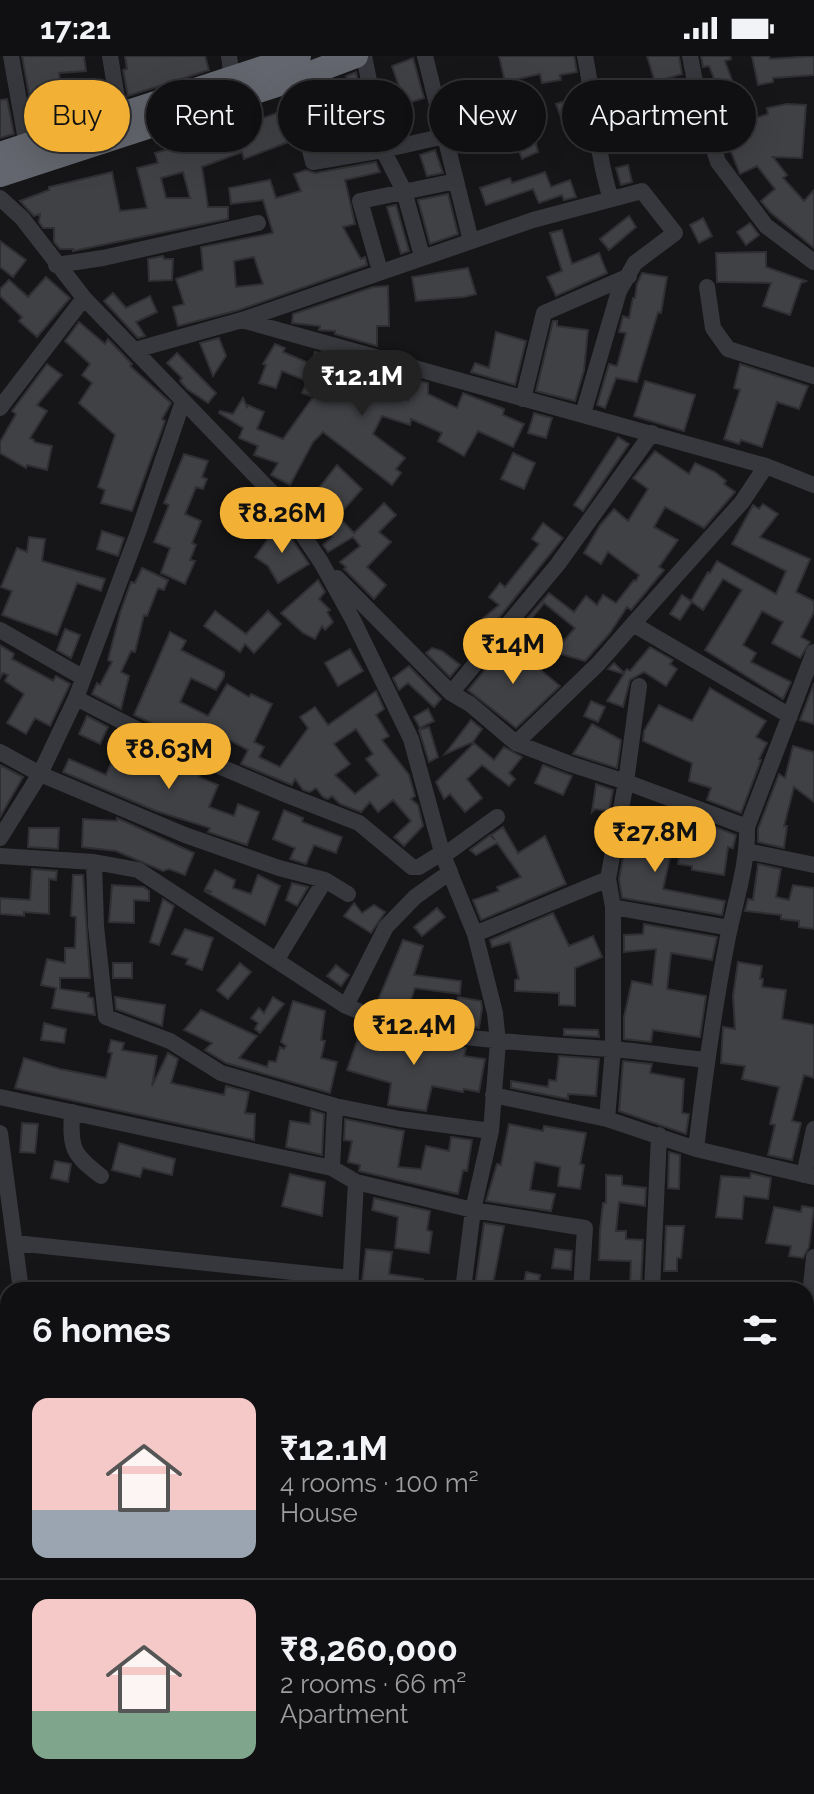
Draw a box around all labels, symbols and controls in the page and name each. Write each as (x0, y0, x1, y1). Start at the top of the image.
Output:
text: 17:21 (40, 11, 111, 46)
chip: Buy (24, 80, 130, 152)
chip: Rent (146, 80, 262, 152)
chip: Filters (278, 80, 413, 152)
chip: New (429, 80, 546, 152)
chip: Apartment (562, 80, 756, 152)
pin: ₹12.1M (297, 350, 427, 418)
text: ₹12.1M (321, 361, 403, 391)
pin: ₹8.26M (217, 487, 347, 555)
text: ₹8.26M (238, 498, 326, 528)
pin: ₹14M (466, 618, 560, 686)
text: ₹14M (481, 629, 545, 659)
pin: ₹8.63M (104, 723, 234, 791)
text: ₹8.63M (125, 734, 213, 764)
pin: ₹27.8M (590, 806, 720, 874)
text: ₹27.8M (612, 817, 698, 847)
pin: ₹12.4M (349, 999, 479, 1067)
text: ₹12.4M (372, 1010, 456, 1040)
icon: filters (738, 1308, 782, 1352)
text: 6 homes (32, 1310, 171, 1350)
text: ₹12.1M (280, 1428, 388, 1468)
icon: home (96, 1430, 192, 1526)
text: 4 rooms · 100 m² (280, 1468, 479, 1498)
text: House (280, 1498, 358, 1528)
text: ₹8,260,000 (280, 1629, 458, 1669)
icon: home (96, 1631, 192, 1727)
text: 2 rooms · 66 m² (280, 1669, 466, 1699)
text: Apartment (280, 1699, 409, 1729)

